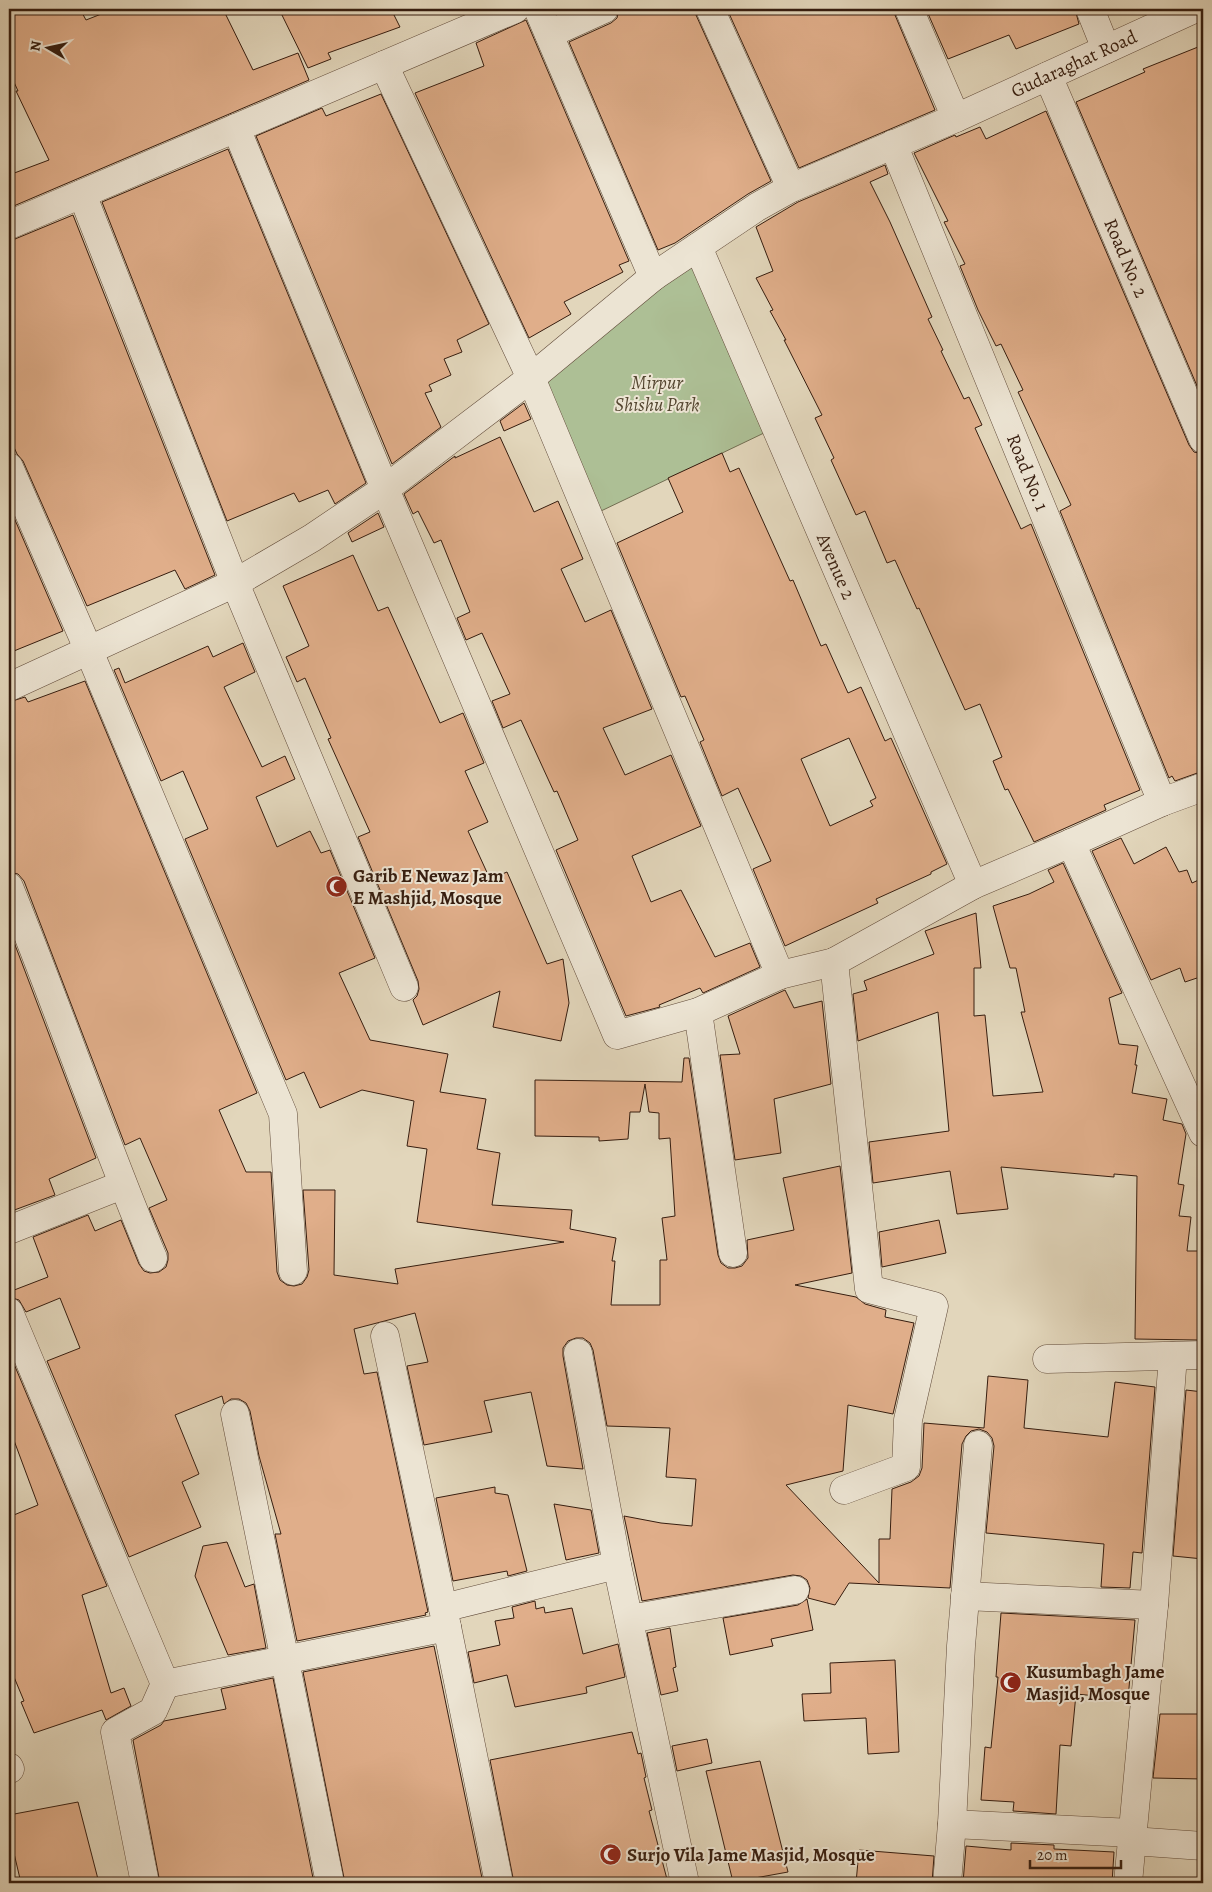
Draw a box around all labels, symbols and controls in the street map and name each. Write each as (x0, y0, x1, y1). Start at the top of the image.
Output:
north arrow (22, 22, 72, 72)
street label: Gudaraghat Road (1007, 24, 1142, 104)
text: N (25, 40, 46, 53)
street label: Road No. 2 (1097, 215, 1154, 302)
park label: Mirpur Shishu Park (615, 370, 699, 418)
street label: Road No. 1 (1000, 430, 1055, 515)
street label: Avenue 2 (810, 529, 861, 604)
place label: Garib E Newaz Jam E Mashjid, Mosque (353, 863, 504, 911)
mosque icon: Garib E Newaz Jam E Mashjid, Mosque (325, 875, 349, 899)
place label: Kusumbagh Jame Masjid, Mosque (1026, 1659, 1165, 1707)
mosque icon: Kusumbagh Jame Masjid, Mosque (998, 1671, 1022, 1695)
scale bar (1030, 1837, 1121, 1869)
place label: Surjo Vila Jame Masjid, Mosque (627, 1842, 875, 1868)
mosque icon: Surjo Vila Jame Masjid, Mosque (599, 1843, 623, 1867)
text: 20 m (1037, 1845, 1068, 1865)

